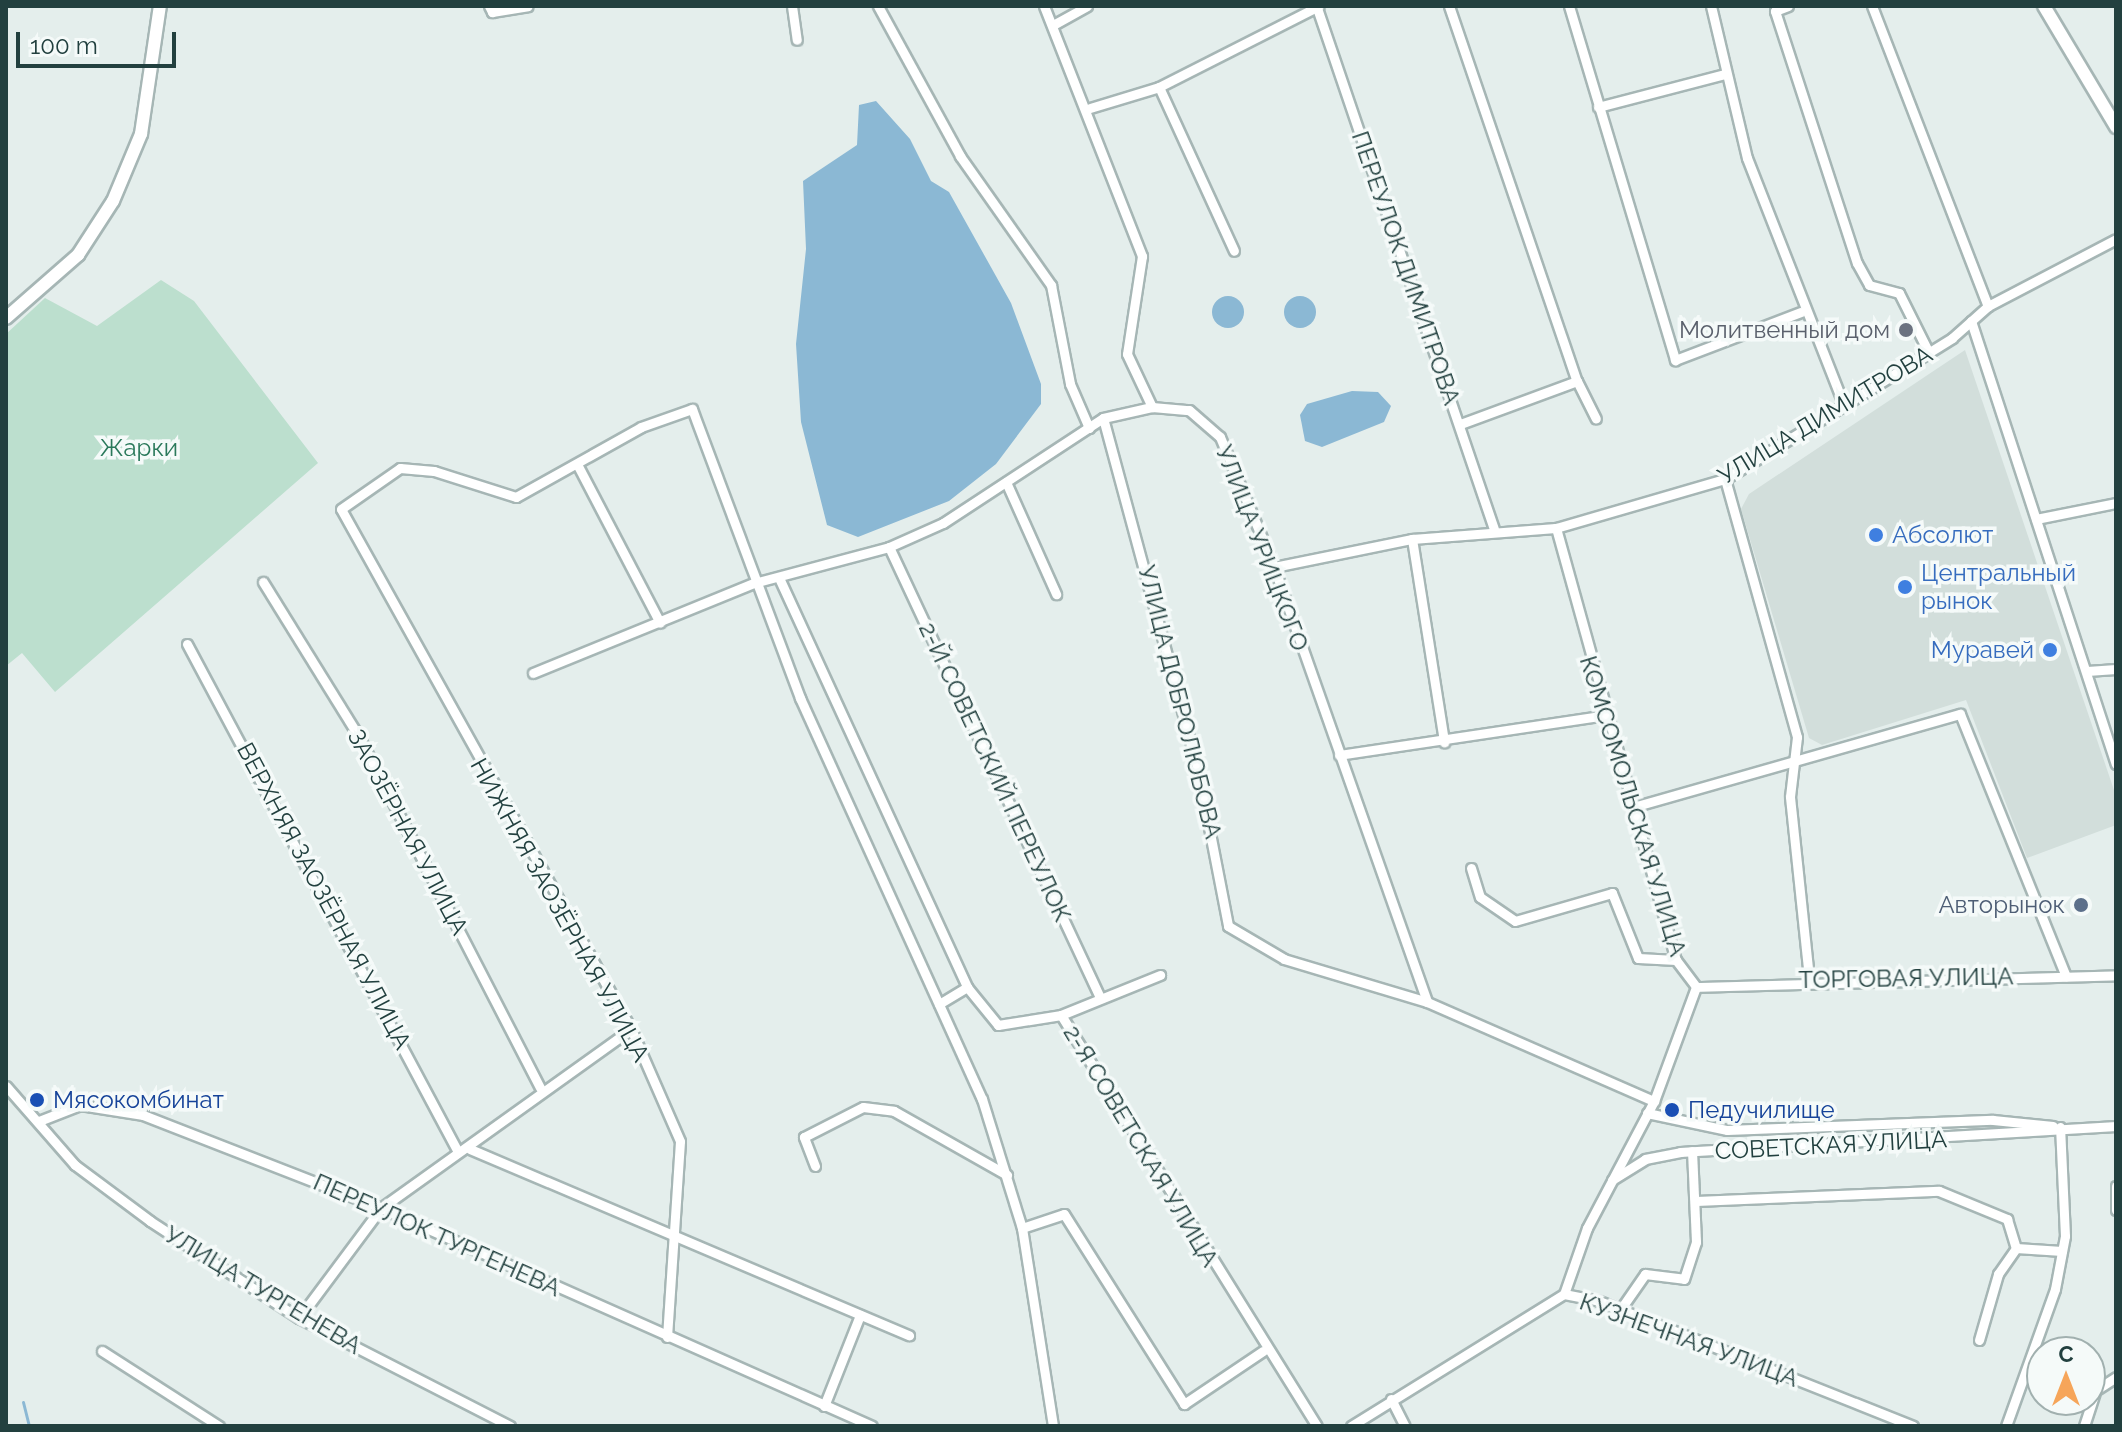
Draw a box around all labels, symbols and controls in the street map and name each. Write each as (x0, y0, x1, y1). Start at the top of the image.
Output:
scale bar (20, 16, 180, 66)
text: 100 m (30, 31, 98, 60)
street label: ПЕРЕУЛОК ДИМИТРОВА (1346, 127, 1466, 409)
place label: Молитвенный дом (1679, 316, 1890, 344)
marker: Молитвенный дом (1897, 321, 1915, 339)
street label: УЛИЦА ДИМИТРОВА (1712, 339, 1938, 491)
park label: Жарки (100, 434, 178, 462)
street label: УЛИЦА УРИЦКОГО (1209, 441, 1315, 655)
place label: Абсолют (1892, 521, 1993, 549)
marker: Абсолют (1867, 526, 1885, 544)
place label: Центральный рынок (1921, 559, 2076, 615)
street label: УЛИЦА ДОБРОЛЮБОВА (1132, 562, 1228, 842)
marker: Центральный рынок (1896, 578, 1914, 596)
street label: 2-Й СОВЕТСКИЙ ПЕРЕУЛОК (913, 618, 1077, 926)
place label: Муравей (1931, 636, 2034, 664)
marker: Муравей (2041, 641, 2059, 659)
street label: КОМСОМОЛЬСКАЯ УЛИЦА (1574, 652, 1692, 960)
street label: ЗАОЗЁРНАЯ УЛИЦА (342, 724, 474, 940)
street label: ВЕРХНЯЯ ЗАОЗЁРНАЯ УЛИЦА (231, 738, 417, 1054)
street label: НИЖНЯЯ ЗАОЗЁРНАЯ УЛИЦА (464, 753, 656, 1067)
place label: Авторынок (1938, 891, 2065, 919)
marker: Авторынок (2072, 896, 2090, 914)
street label: ТОРГОВАЯ УЛИЦА (1798, 962, 2014, 994)
street label: 2-Я СОВЕТСКАЯ УЛИЦА (1057, 1020, 1225, 1272)
place label: Мясокомбинат (53, 1086, 224, 1114)
marker: Мясокомбинат (28, 1091, 46, 1109)
place label: Педучилище (1688, 1096, 1835, 1124)
marker: Педучилище (1663, 1101, 1681, 1119)
street label: СОВЕТСКАЯ УЛИЦА (1714, 1125, 1948, 1165)
street label: ПЕРЕУЛОК ТУРГЕНЕВА (309, 1167, 565, 1303)
street label: УЛИЦА ТУРГЕНЕВА (159, 1219, 367, 1361)
street label: КУЗНЕЧНАЯ УЛИЦА (1576, 1287, 1802, 1393)
north arrow (2026, 1336, 2106, 1416)
text: С (2058, 1341, 2074, 1367)

